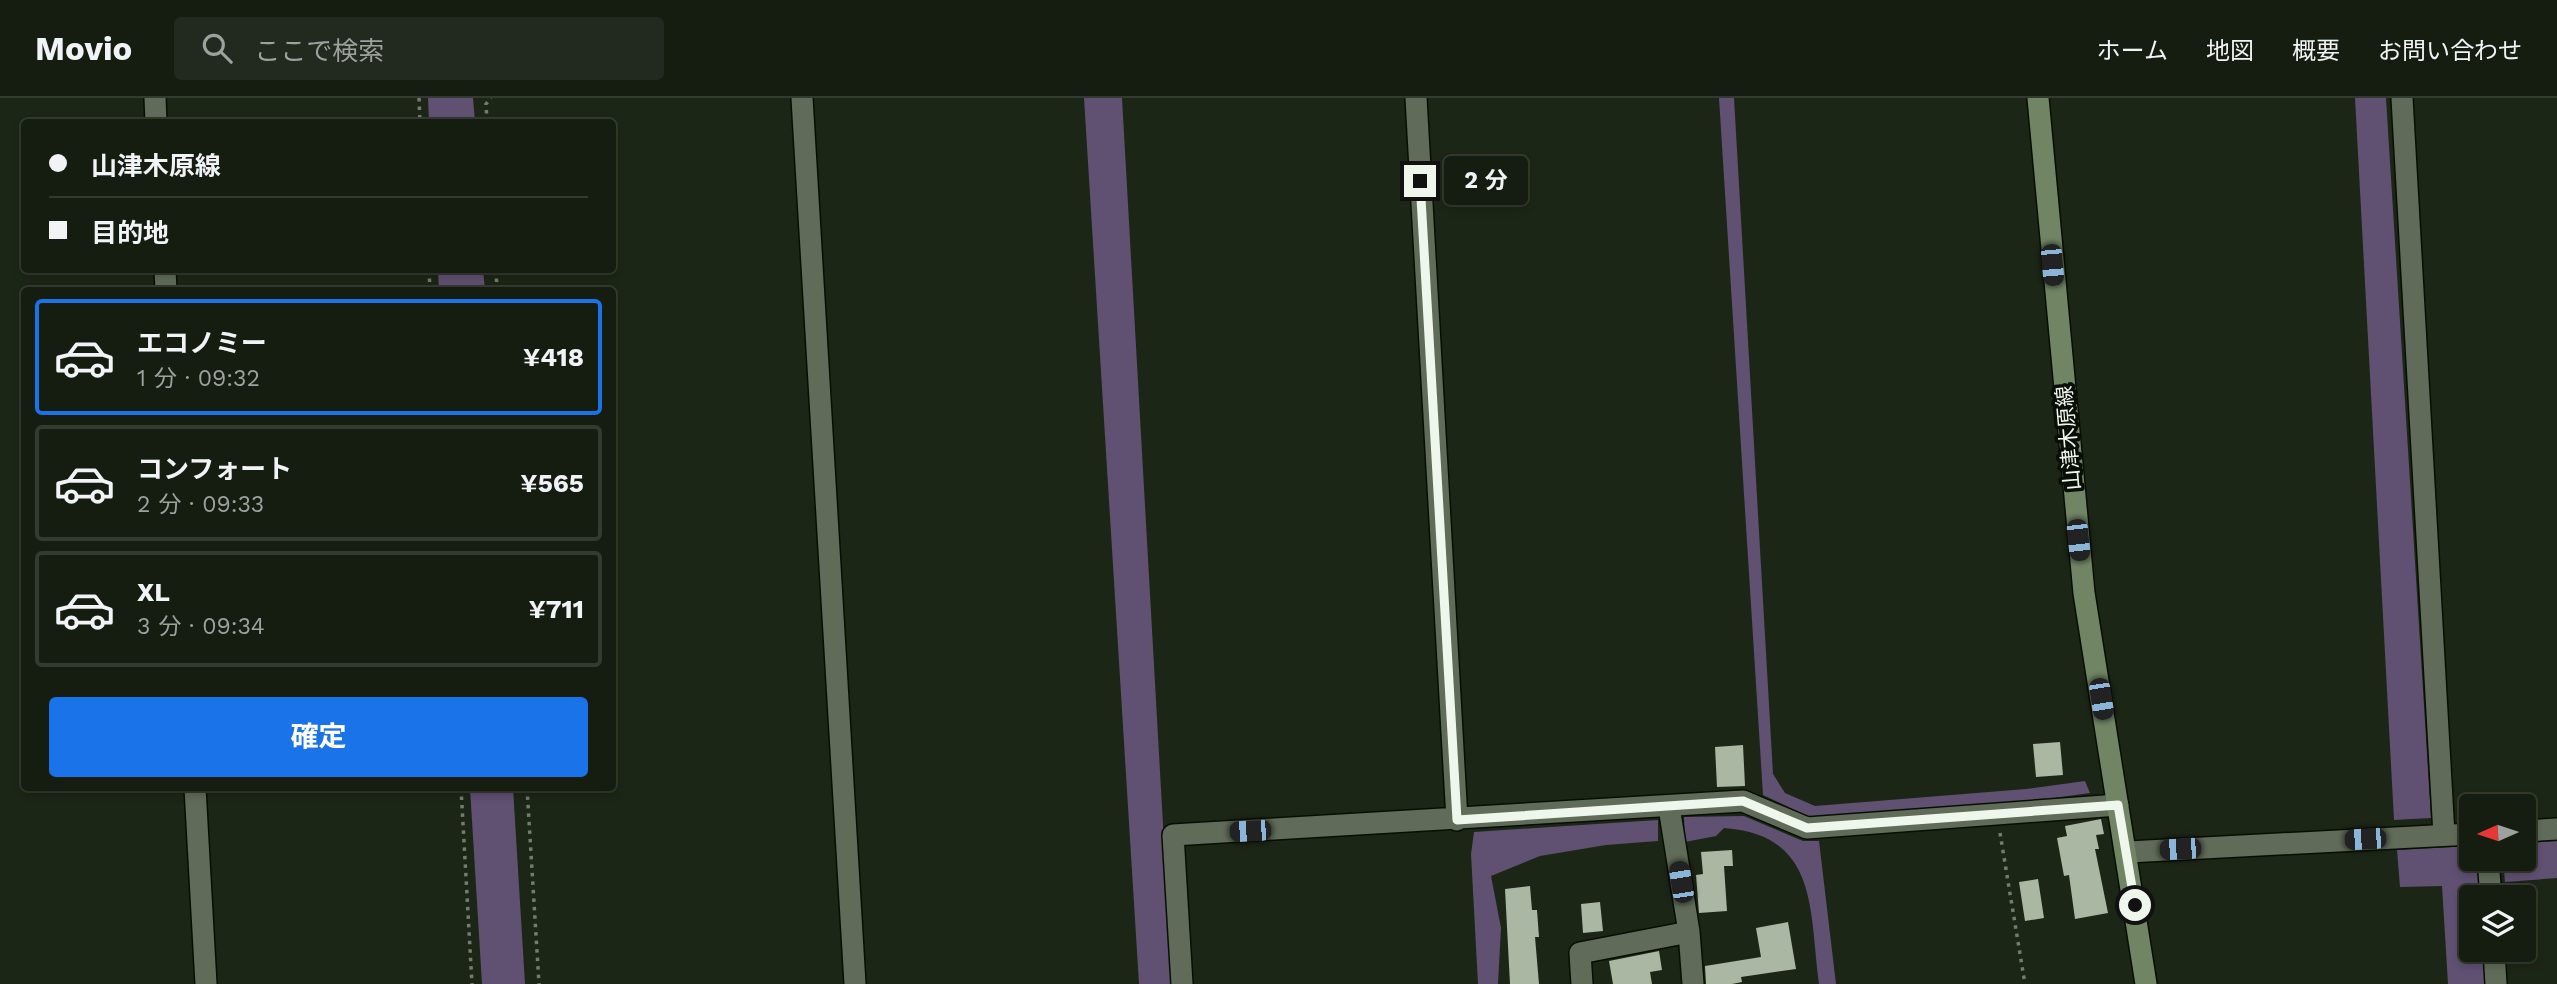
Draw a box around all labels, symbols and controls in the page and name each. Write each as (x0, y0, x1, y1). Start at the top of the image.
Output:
search box (174, 17, 664, 80)
text: Movio (35, 29, 132, 68)
icon: search (198, 29, 236, 67)
text: ここで検索 (254, 36, 384, 66)
text: ホーム (2097, 37, 2168, 65)
text: 地図 (2206, 37, 2254, 65)
text: 概要 (2292, 37, 2340, 65)
text: お問い合わせ (2378, 37, 2522, 65)
text: 山津木原線 (91, 151, 221, 181)
callout: 2 分 (1444, 156, 1528, 206)
route end (1404, 165, 1436, 197)
text: 2 分 (1464, 167, 1508, 194)
text: 目的地 (91, 218, 169, 248)
car (2040, 243, 2065, 287)
icon: car (53, 326, 116, 389)
text: エコノミー (137, 328, 267, 358)
text: ¥418 (523, 342, 584, 372)
text: 1 分 · 09:32 (137, 365, 260, 392)
street label: 山津木原線 (2051, 385, 2085, 491)
icon: car (53, 452, 116, 515)
text: コンフォート (137, 454, 292, 484)
text: ¥565 (520, 468, 584, 498)
text: 2 分 · 09:33 (137, 491, 264, 518)
car (2066, 518, 2091, 562)
text: XL (137, 577, 170, 607)
icon: car (53, 578, 116, 641)
text: ¥711 (528, 594, 584, 624)
text: 3 分 · 09:34 (137, 613, 265, 640)
car (2088, 677, 2115, 721)
button: 確定 (49, 697, 588, 777)
north arrow (2459, 794, 2536, 872)
map controls (2459, 794, 2536, 962)
car (1229, 819, 1272, 843)
car (2344, 827, 2387, 851)
car (2159, 837, 2202, 861)
car (1668, 860, 1695, 904)
button: layers (2459, 885, 2536, 962)
route start (2119, 889, 2151, 921)

